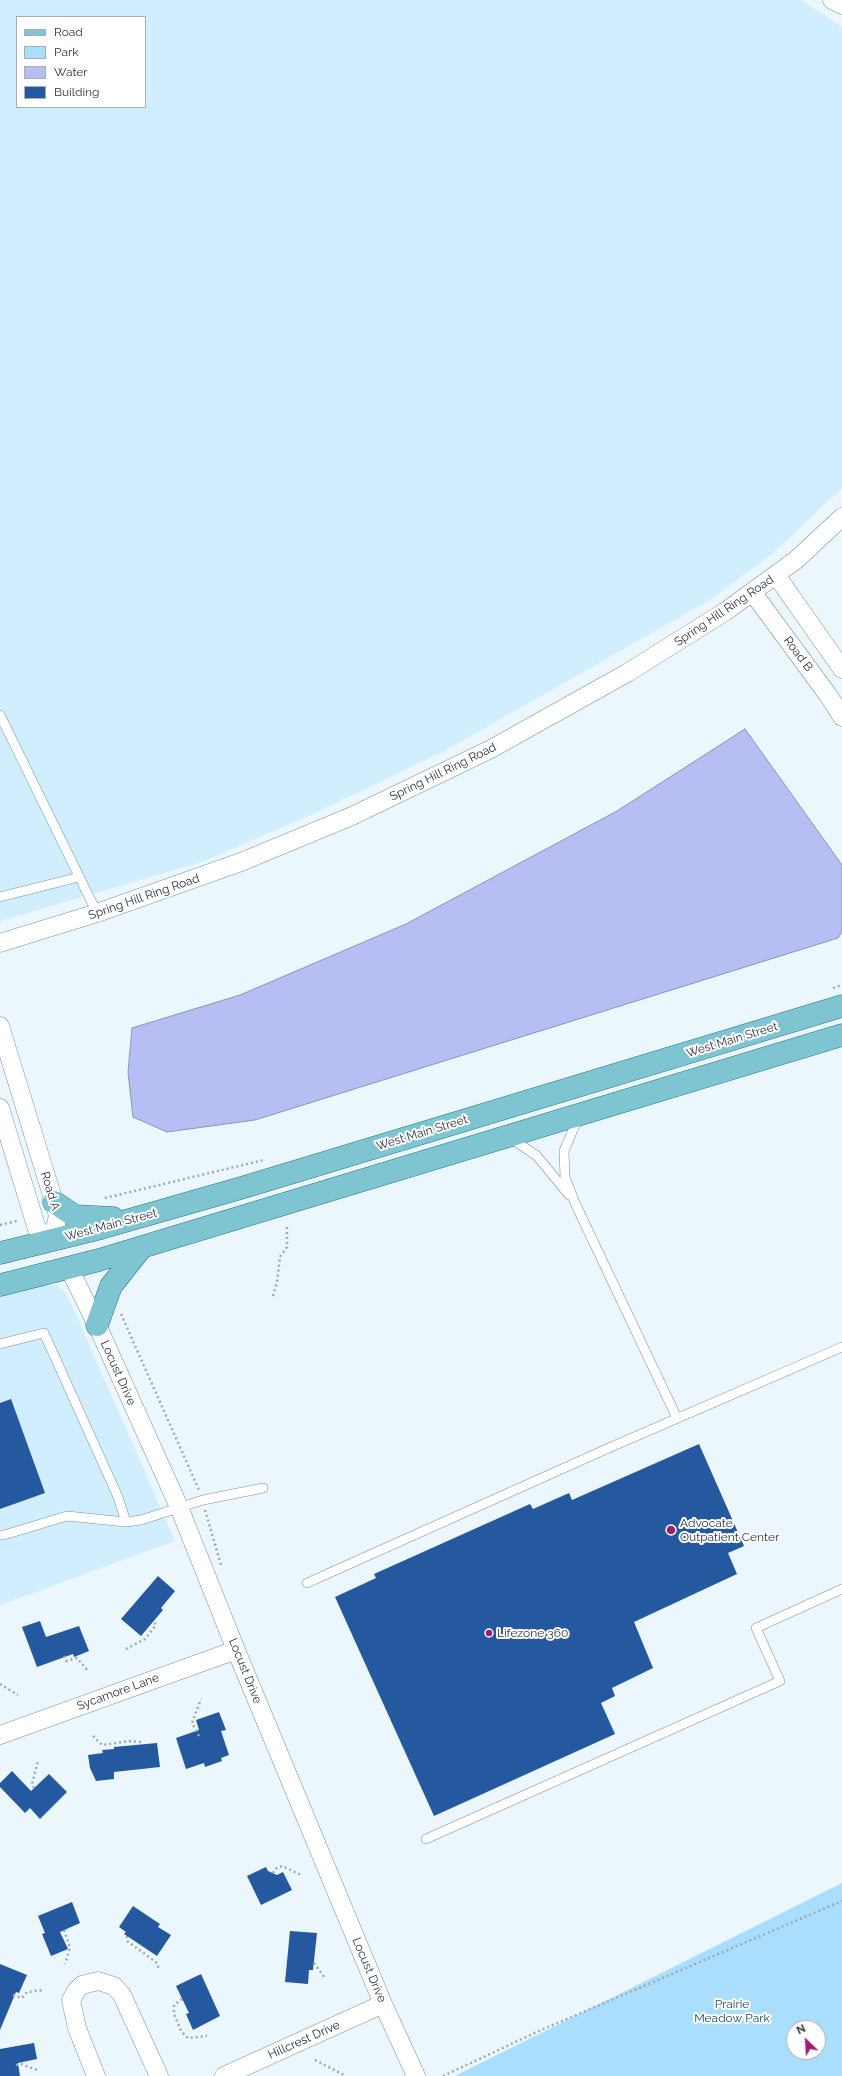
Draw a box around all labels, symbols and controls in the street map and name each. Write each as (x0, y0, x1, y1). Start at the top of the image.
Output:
legend (16, 16, 146, 108)
text: Road (54, 25, 83, 39)
text: Park (54, 45, 79, 59)
text: Water (54, 65, 88, 79)
text: Building (54, 85, 100, 99)
street label: Spring Hill Ring Road (672, 572, 776, 650)
street label: Road B (780, 634, 816, 674)
street label: Spring Hill Ring Road (387, 740, 499, 804)
street label: Spring Hill Ring Road (86, 871, 202, 923)
street label: West Main Street (685, 1019, 779, 1061)
street label: West Main Street (375, 1112, 469, 1154)
street label: Road A (37, 1170, 63, 1212)
street label: West Main Street (63, 1206, 159, 1244)
street label: Locust Drive (97, 1338, 139, 1408)
place label: Advocate Outpatient Center (680, 1516, 779, 1544)
marker: Advocate Outpatient Center (665, 1524, 677, 1536)
place label: Lifezone 360 (497, 1626, 568, 1640)
marker: Lifezone 360 (484, 1628, 494, 1638)
street label: Locust Drive (225, 1636, 265, 1706)
street label: Sycamore Lane (75, 1670, 161, 1714)
street label: Locust Drive (349, 1935, 389, 2005)
park label: Prairie Meadow Park (694, 1997, 770, 2025)
street label: Hillcrest Drive (266, 2018, 342, 2062)
north arrow (786, 2020, 826, 2060)
text: N (795, 2022, 808, 2037)

